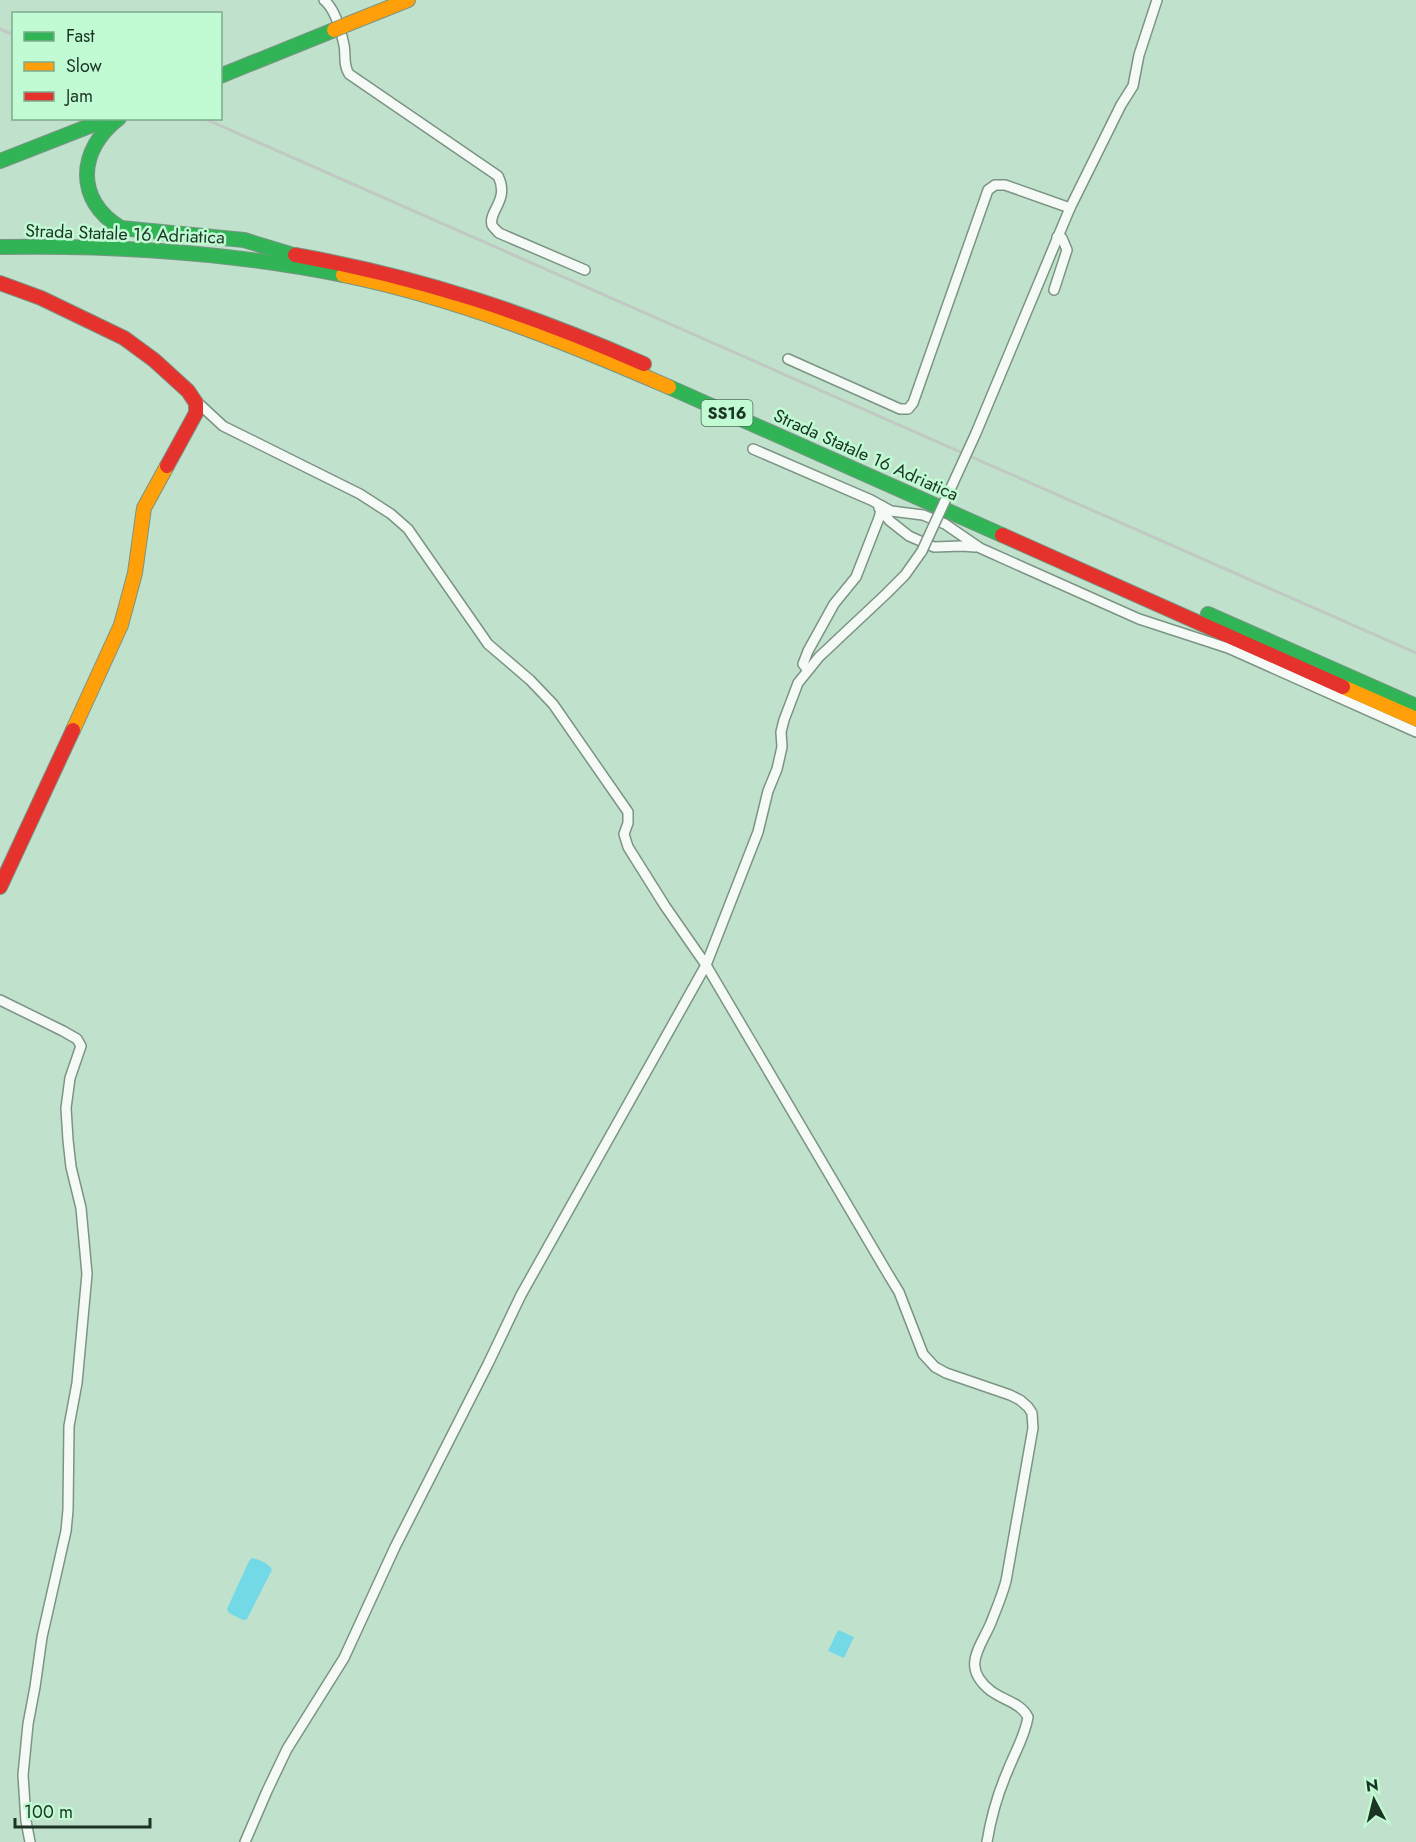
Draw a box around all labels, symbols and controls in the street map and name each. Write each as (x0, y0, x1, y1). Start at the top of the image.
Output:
legend (12, 12, 222, 120)
text: Fast (66, 23, 95, 49)
text: Slow (66, 53, 103, 79)
text: Jam (64, 83, 93, 109)
street label: Strada Statale 16 Adriatica (25, 218, 225, 250)
road number: SS16 (702, 400, 752, 426)
street label: Strada Statale 16 Adriatica (769, 403, 963, 507)
north arrow (1344, 1770, 1404, 1830)
text: N (1365, 1773, 1380, 1798)
scale bar (15, 1791, 150, 1829)
text: 100 m (24, 1799, 73, 1825)

